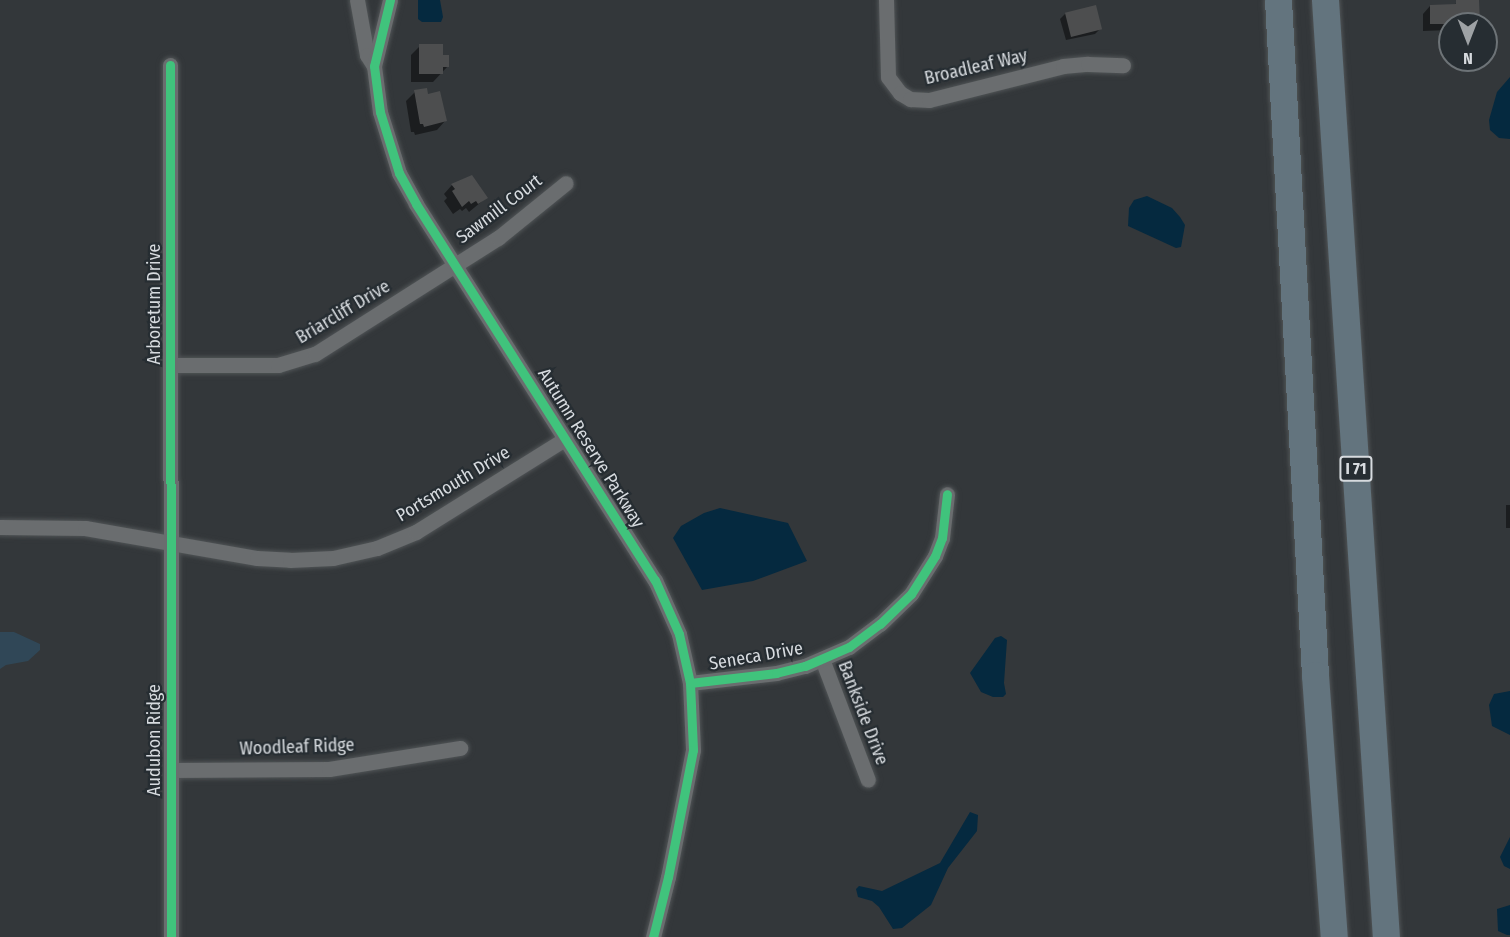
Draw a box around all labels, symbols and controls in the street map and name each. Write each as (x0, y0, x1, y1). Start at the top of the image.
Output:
north arrow (1438, 12, 1498, 72)
street label: Broadleaf Way (922, 45, 1030, 89)
text: N (1463, 49, 1473, 68)
street label: Sawmill Court (452, 170, 546, 248)
street label: Arboretum Drive (143, 244, 165, 364)
street label: Briarcliff Drive (292, 276, 394, 348)
street label: Autumn Reserve Parkway (533, 364, 649, 532)
street label: Portsmouth Drive (392, 442, 514, 526)
road number: I 71 (1338, 456, 1374, 482)
street label: Seneca Drive (707, 637, 805, 675)
street label: Bankside Drive (833, 658, 893, 768)
street label: Audubon Ridge (143, 684, 165, 796)
street label: Woodleaf Ridge (239, 734, 355, 760)

